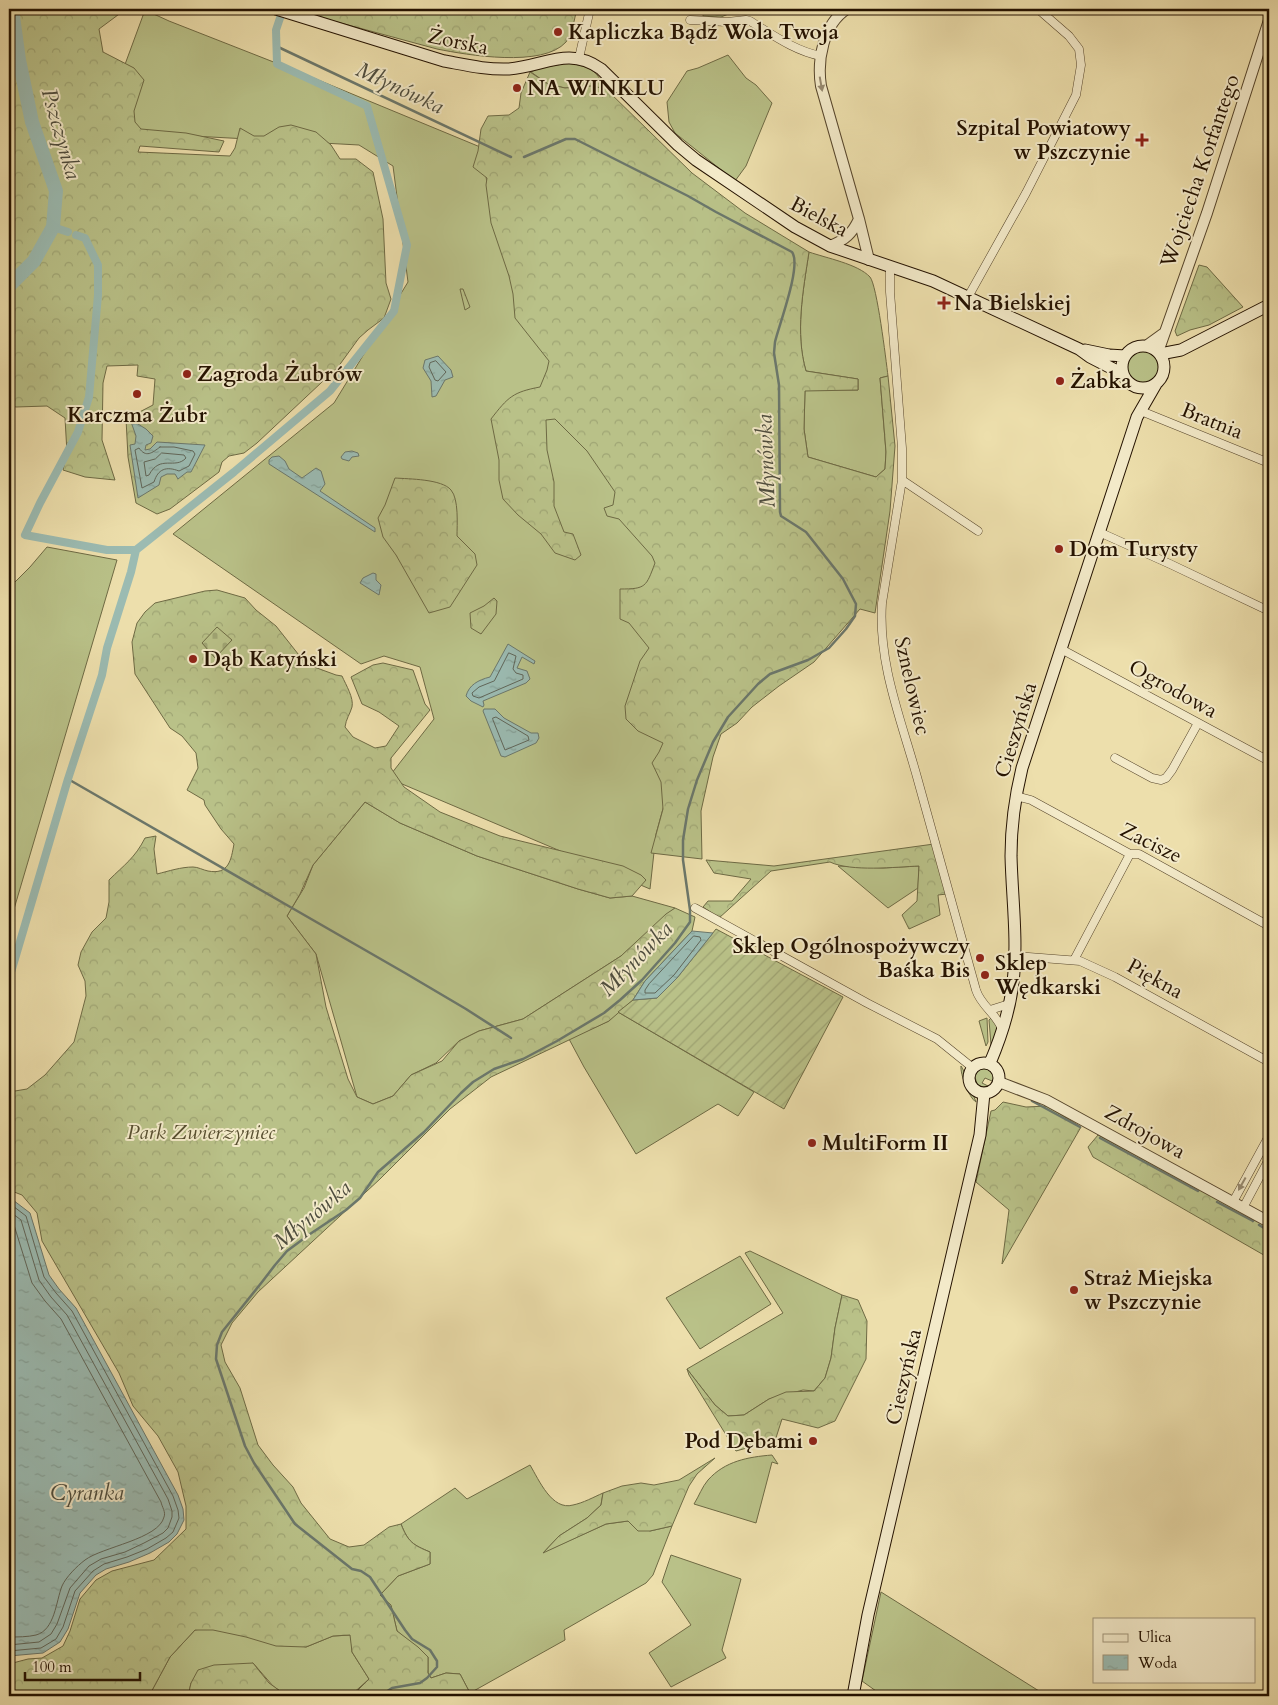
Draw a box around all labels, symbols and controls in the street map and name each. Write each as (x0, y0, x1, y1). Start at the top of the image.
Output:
place label: Kapliczka Bądź Wola Twoja (568, 18, 839, 47)
street label: Żorska (425, 21, 491, 63)
marker: Kapliczka Bądź Wola Twoja (552, 26, 564, 38)
water label: Młynówka (351, 55, 449, 121)
street label: Wojciecha Korfantego (1153, 70, 1247, 272)
place label: NA WINKLU (527, 74, 664, 103)
one-way arrow (817, 76, 825, 92)
marker: NA WINKLU (511, 82, 523, 94)
water label: Pszczynka (34, 85, 88, 183)
place label: Szpital Powiatowy w Pszczynie (956, 114, 1131, 167)
marker: Szpital Powiatowy w Pszczynie (1135, 133, 1149, 147)
street label: Bielska (785, 190, 853, 244)
place label: Na Bielskiej (954, 289, 1071, 318)
marker: Na Bielskiej (938, 297, 950, 309)
place label: Zagroda Żubrów (197, 360, 363, 389)
place label: Żabka (1070, 367, 1132, 396)
marker: Zagroda Żubrów (181, 368, 193, 380)
marker: Żabka (1054, 375, 1066, 387)
marker: Karczma Żubr (131, 388, 143, 400)
street label: Bratnia (1177, 395, 1247, 447)
place label: Karczma Żubr (67, 401, 207, 430)
water label: Młynówka (749, 414, 783, 508)
place label: Dom Turysty (1069, 535, 1198, 564)
marker: Dom Turysty (1053, 543, 1065, 555)
street label: Sznelowiec (887, 634, 937, 738)
place label: Dąb Katyński (203, 645, 337, 674)
marker: Dąb Katyński (187, 653, 199, 665)
street label: Ogrodowa (1123, 653, 1223, 725)
street label: Cieszyńska (988, 679, 1044, 781)
street label: Zacisze (1115, 816, 1187, 870)
water label: Młynówka (593, 915, 679, 1003)
place label: Sklep Ogólnospożywczy Baśka Bis (732, 932, 970, 985)
place label: Sklep Wędkarski (994, 949, 1101, 1002)
marker: Sklep Ogólnospożywczy Baśka Bis (974, 952, 986, 964)
street label: Piękna (1122, 952, 1188, 1006)
marker: Sklep Wędkarski (979, 969, 991, 981)
street label: Zdrojowa (1099, 1098, 1191, 1166)
park label: Park Zwierzyniec (127, 1118, 275, 1147)
place label: MultiForm II (822, 1129, 948, 1158)
marker: MultiForm II (806, 1137, 818, 1149)
water label: Młynówka (266, 1173, 358, 1257)
one-way arrow (1238, 1178, 1247, 1191)
place label: Straż Miejska w Pszczynie (1084, 1264, 1213, 1317)
marker: Straż Miejska w Pszczynie (1068, 1284, 1080, 1296)
street label: Cieszyńska (879, 1326, 929, 1428)
place label: Pod Dębami (685, 1427, 803, 1456)
marker: Pod Dębami (807, 1435, 819, 1447)
water label: Cyranka (50, 1478, 124, 1508)
legend (1093, 1618, 1256, 1682)
text: Ulica (1138, 1627, 1172, 1647)
scale bar (25, 1650, 140, 1682)
text: Woda (1137, 1653, 1178, 1673)
text: 100 m (32, 1657, 72, 1677)

